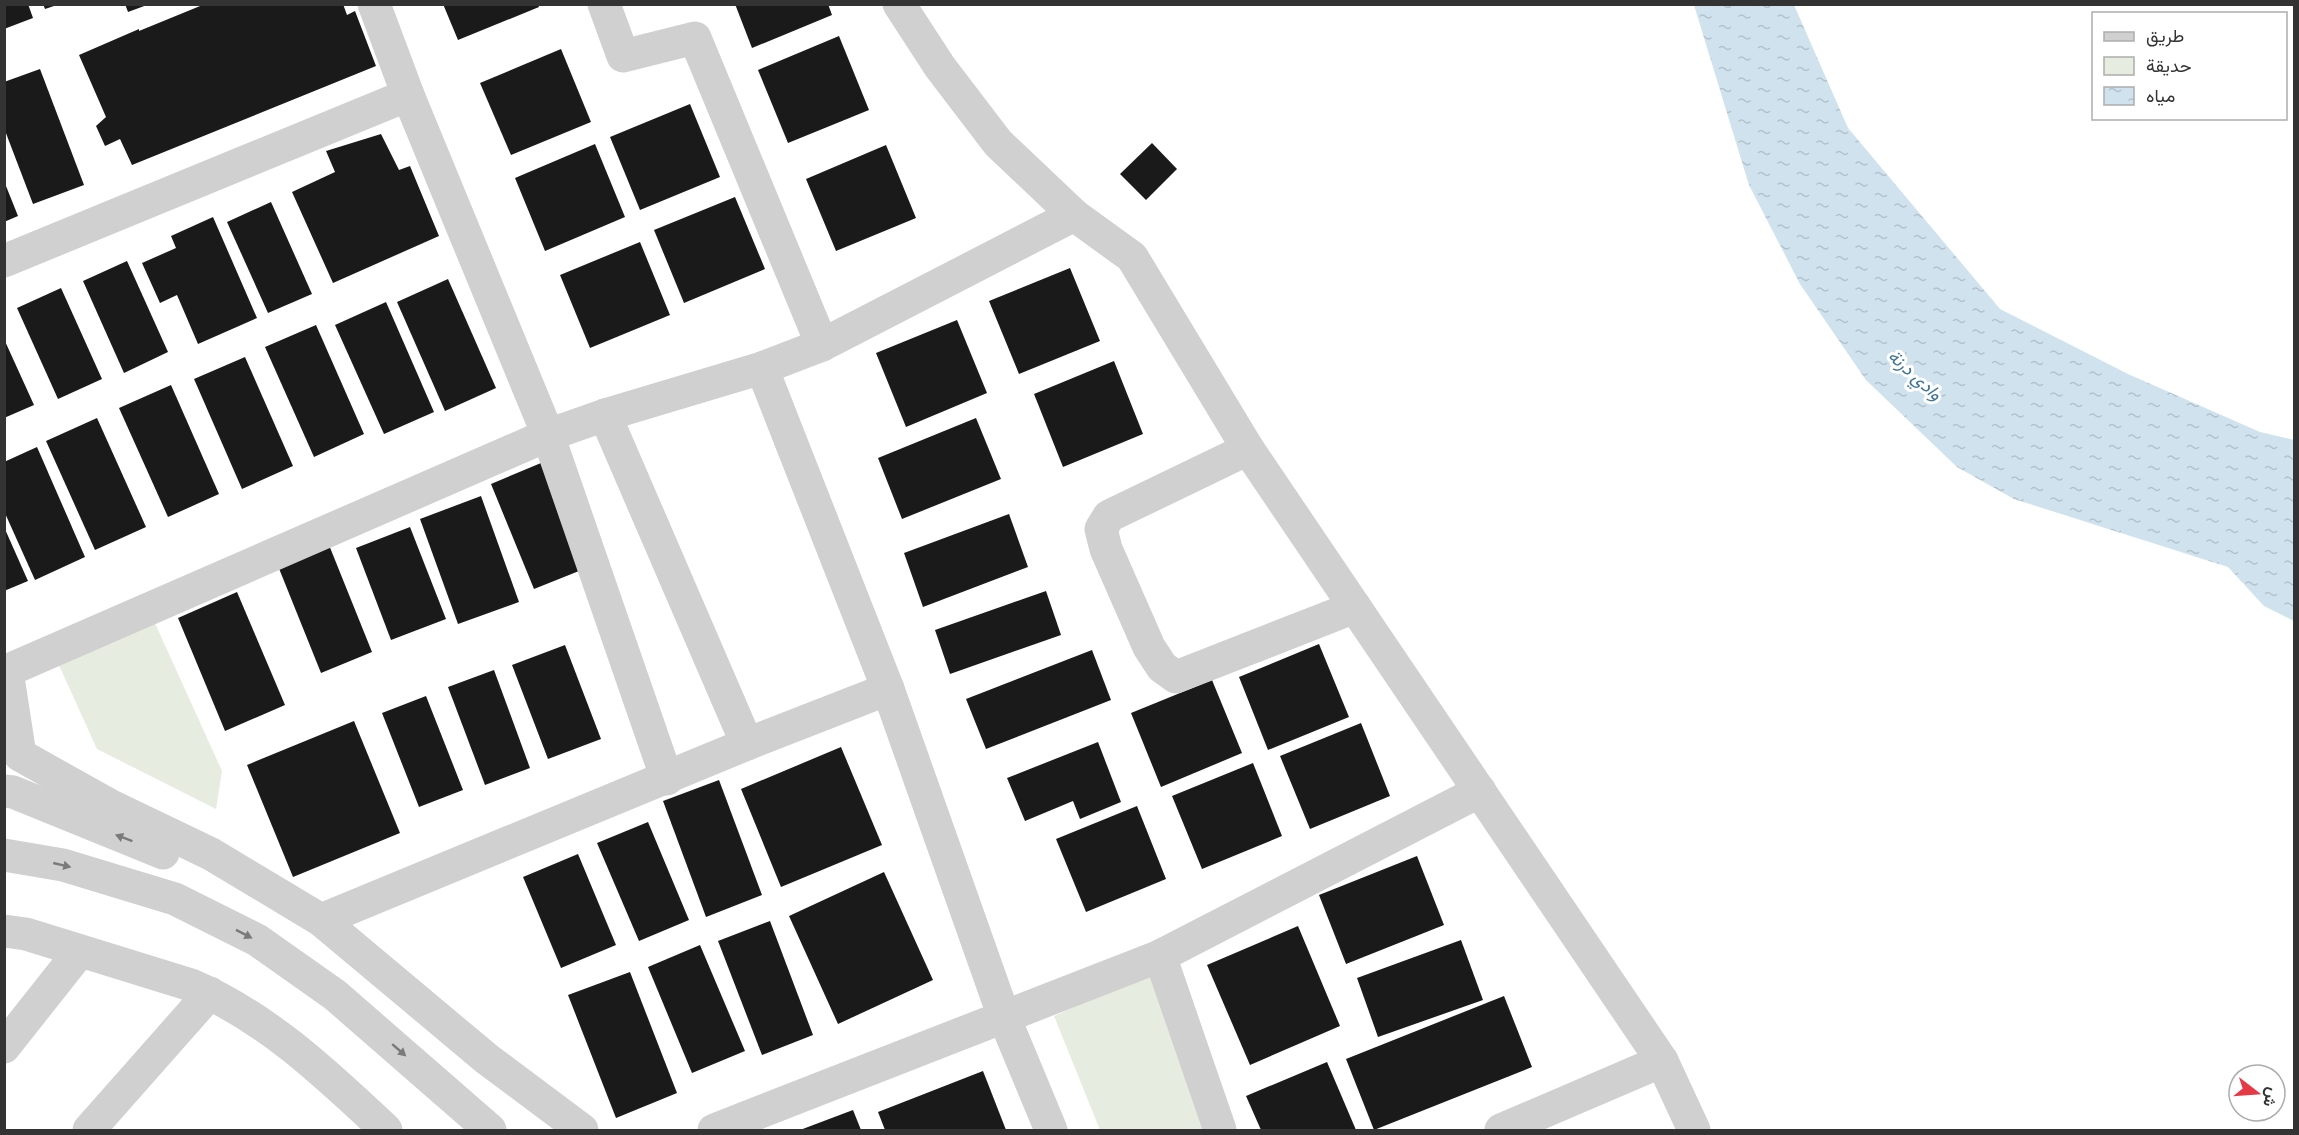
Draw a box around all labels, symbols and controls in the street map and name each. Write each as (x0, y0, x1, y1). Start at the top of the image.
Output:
legend (2092, 12, 2287, 120)
text: طريق (2146, 25, 2184, 47)
text: حديقة (2146, 55, 2192, 77)
text: مياه (2146, 85, 2175, 107)
water label: وادي درنة (1881, 345, 1947, 408)
one-way arrow (115, 833, 133, 842)
one-way arrow (53, 861, 71, 871)
one-way arrow (235, 929, 252, 938)
one-way arrow (391, 1044, 407, 1057)
north arrow (2227, 1063, 2287, 1123)
text: ش (2259, 1085, 2283, 1109)

